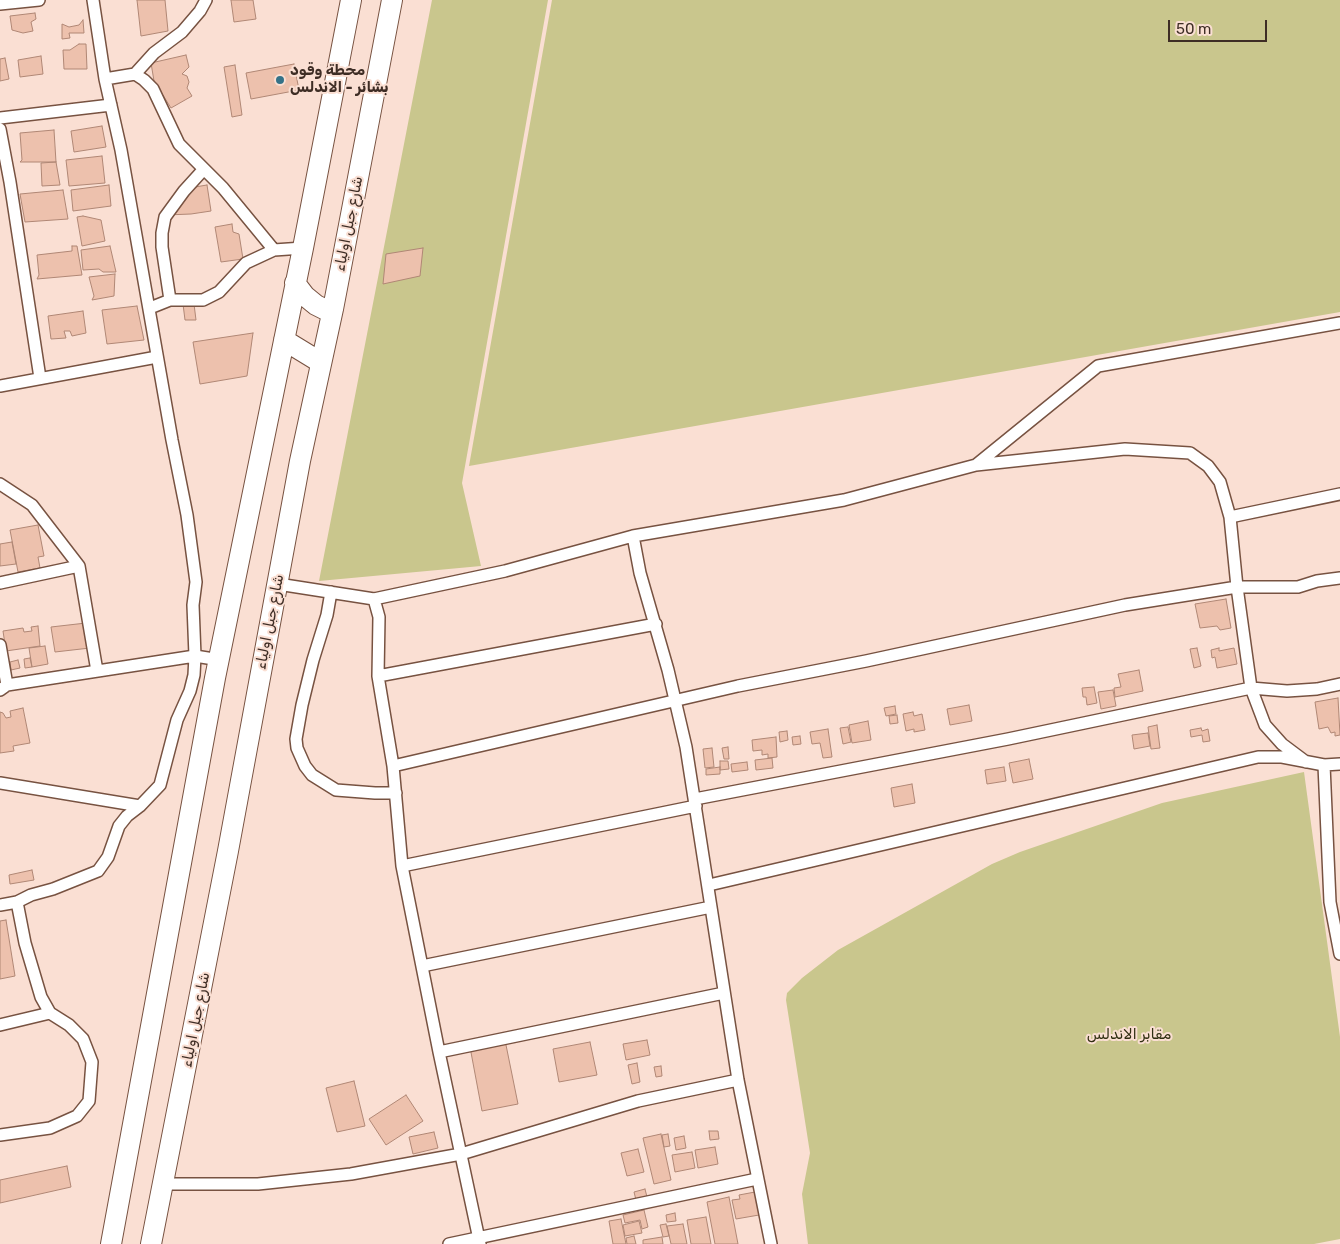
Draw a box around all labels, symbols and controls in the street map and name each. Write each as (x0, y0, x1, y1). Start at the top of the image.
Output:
scale bar (1170, 10, 1269, 42)
text: 50 m (1176, 20, 1211, 38)
place label: محطة وقود بشائر - الاندلس (290, 62, 389, 97)
marker: محطة وقود بشائر - الاندلس (274, 74, 286, 86)
street label: شارع جبل اولياء (331, 175, 367, 273)
street label: شارع جبل اولياء (252, 573, 288, 671)
street label: شارع جبل اولياء (178, 971, 214, 1069)
park label: مقابر الاندلس (1087, 1026, 1171, 1044)

